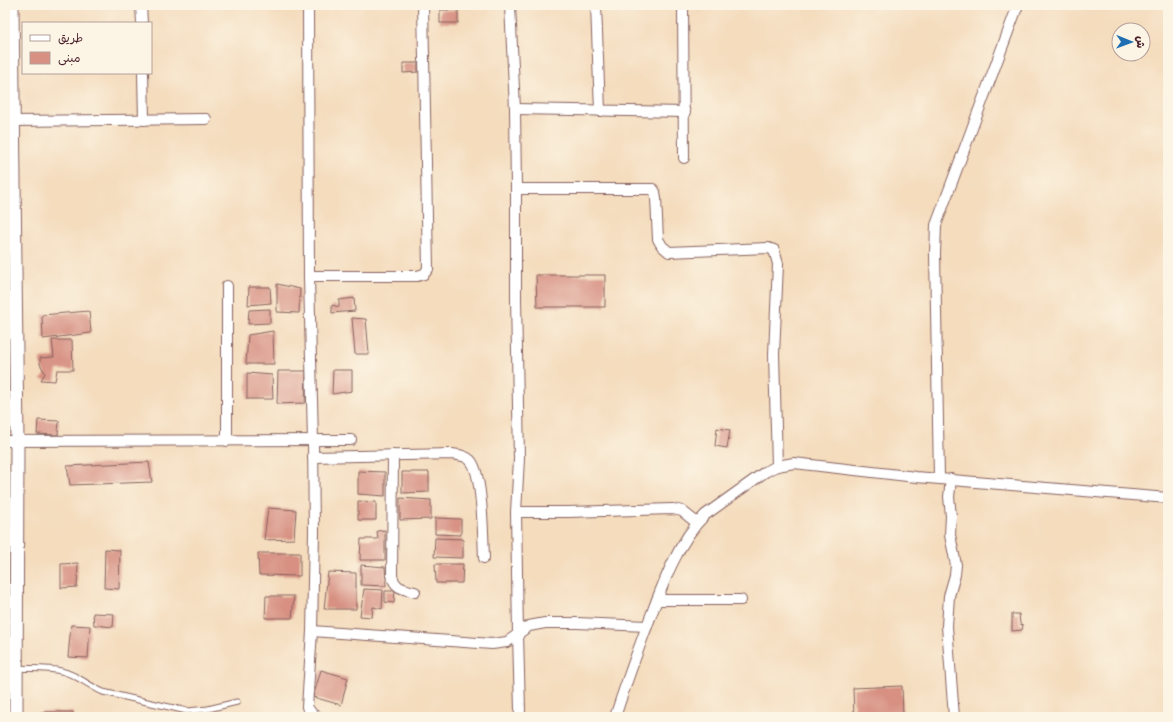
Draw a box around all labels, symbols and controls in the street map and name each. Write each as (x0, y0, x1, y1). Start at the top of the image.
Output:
legend (22, 22, 152, 74)
north arrow (1111, 22, 1151, 62)
text: طريق (58, 30, 83, 46)
text: ش (1133, 36, 1148, 48)
text: مبنى (58, 50, 81, 66)

